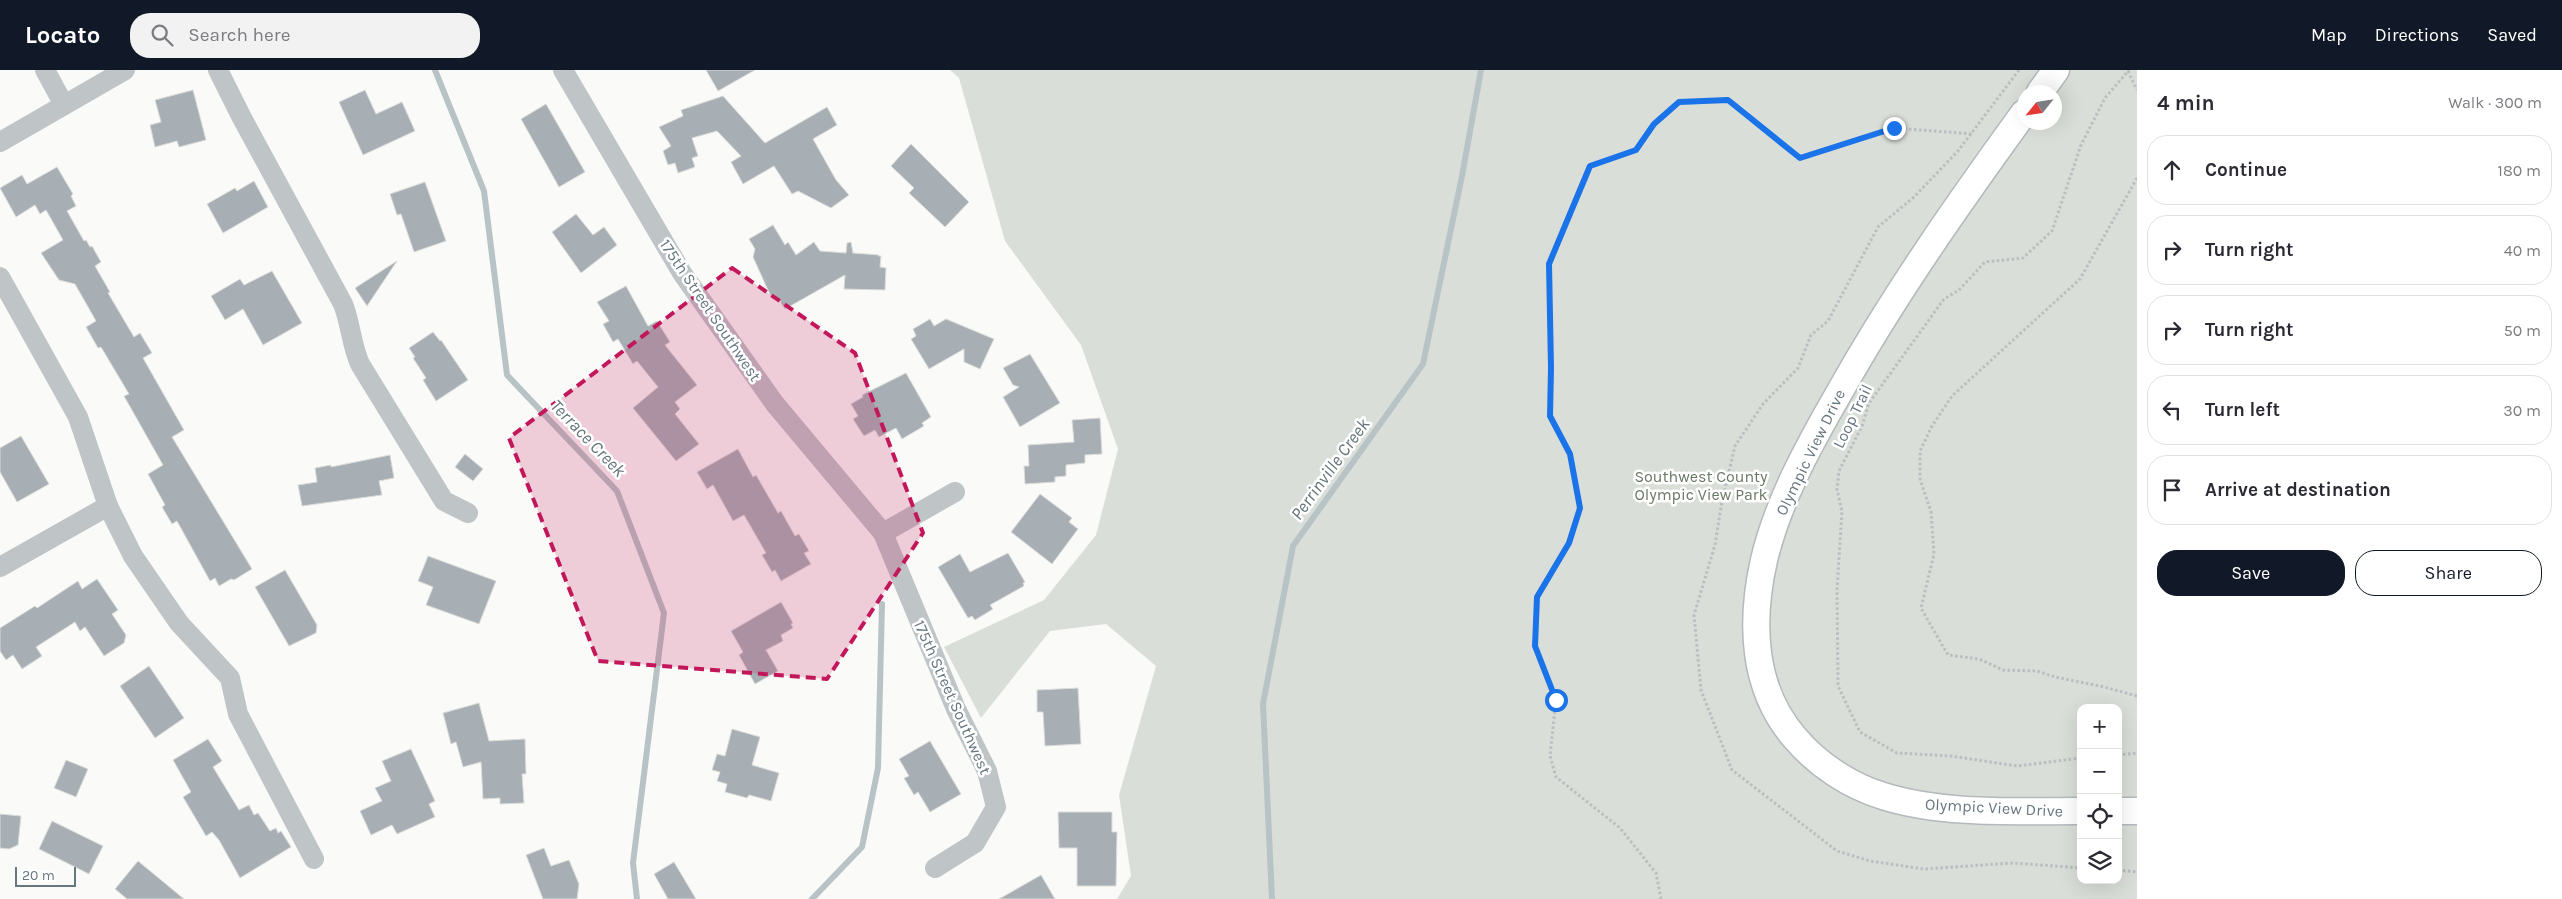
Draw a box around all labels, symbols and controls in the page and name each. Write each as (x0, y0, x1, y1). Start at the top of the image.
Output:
search box (130, 13, 480, 58)
text: Locato (25, 21, 100, 49)
icon: search (148, 21, 176, 49)
text: Search here (188, 24, 290, 46)
text: Map (2311, 24, 2347, 46)
text: Directions (2375, 24, 2459, 46)
text: Saved (2487, 24, 2537, 46)
north arrow (2017, 85, 2062, 130)
text: 4 min (2157, 91, 2215, 115)
text: Walk · 300 m (2448, 93, 2542, 112)
route end (1883, 117, 1906, 140)
icon: ahead (2158, 156, 2186, 184)
text: Continue (2205, 159, 2287, 181)
text: 180 m (2498, 161, 2541, 180)
street label: 175th Street Southwest (656, 236, 765, 385)
icon: right (2158, 236, 2186, 264)
text: Turn right (2205, 239, 2294, 261)
text: 40 m (2504, 241, 2541, 260)
icon: right (2158, 316, 2186, 344)
text: Turn right (2205, 319, 2294, 341)
text: 50 m (2504, 321, 2541, 340)
street label: Loop Trail (1829, 381, 1876, 451)
street label: Olympic View Drive (1772, 386, 1849, 518)
water label: Terrace Creek (546, 395, 631, 482)
icon: left (2158, 396, 2186, 424)
text: Turn left (2205, 399, 2280, 421)
text: 30 m (2503, 401, 2541, 420)
water label: Perrinville Creek (1286, 413, 1375, 524)
park label: Southwest County Olympic View Park (1634, 467, 1768, 504)
icon: arrive (2158, 476, 2186, 504)
text: Arrive at destination (2205, 479, 2391, 501)
button: Save (2157, 550, 2345, 596)
button: Share (2355, 550, 2542, 596)
street label: 175th Street Southwest (910, 617, 995, 777)
route start (1545, 689, 1568, 712)
map controls (2077, 704, 2122, 884)
button: + (2077, 704, 2122, 749)
button: − (2077, 749, 2122, 794)
street label: Olympic View Drive (1924, 794, 2063, 821)
button: locate (2077, 794, 2122, 839)
button: layers (2077, 839, 2122, 884)
scale bar (15, 864, 76, 887)
text: 20 m (22, 867, 55, 884)

